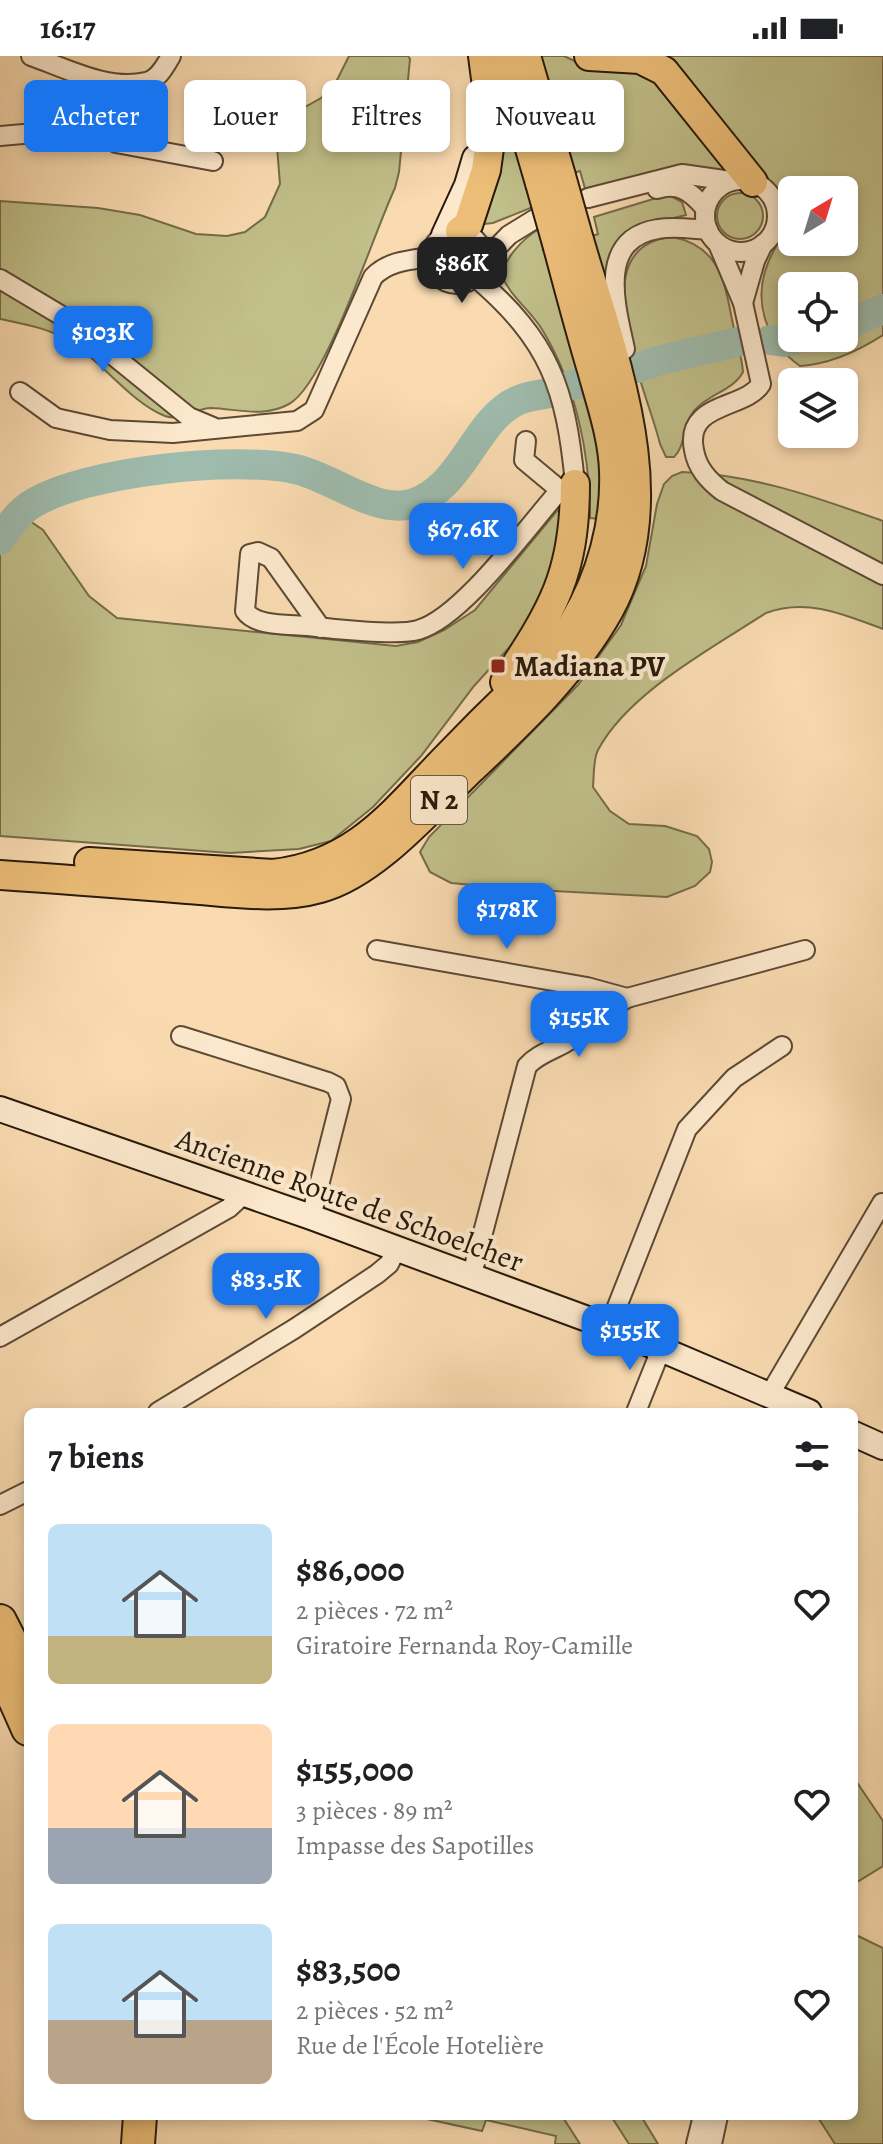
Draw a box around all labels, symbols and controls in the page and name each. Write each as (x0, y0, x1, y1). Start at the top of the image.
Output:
text: 16:17 (40, 8, 95, 48)
chip: Acheter (24, 80, 168, 152)
chip: Louer (184, 80, 306, 152)
chip: Filtres (322, 80, 450, 152)
chip: Nouveau (466, 80, 624, 152)
north arrow (778, 176, 858, 256)
map controls (778, 176, 858, 448)
pin: $86K (415, 237, 509, 305)
text: $86K (435, 245, 489, 280)
button: locate (778, 272, 858, 352)
pin: $103K (47, 306, 159, 374)
text: $103K (72, 314, 134, 349)
button: layers (778, 368, 858, 448)
pin: $67.6K (398, 503, 528, 571)
text: $67.6K (427, 511, 499, 546)
place label: Madiana PV (514, 646, 665, 686)
marker: Madiana PV (489, 657, 507, 675)
road number: N 2 (411, 776, 467, 824)
pin: $178K (451, 883, 563, 951)
text: $178K (476, 891, 538, 926)
pin: $155K (523, 991, 635, 1059)
text: $155K (549, 999, 609, 1034)
street label: Ancienne Route de Schoelcher (170, 1118, 529, 1282)
pin: $83.5K (201, 1253, 331, 1321)
text: $83.5K (230, 1261, 302, 1296)
pin: $155K (574, 1304, 686, 1372)
text: $155K (600, 1312, 660, 1347)
text: 7 biens (48, 1433, 145, 1480)
icon: filters (790, 1434, 834, 1478)
text: $86,000 (296, 1546, 405, 1593)
icon: home (112, 1556, 208, 1652)
icon: heart (790, 1582, 834, 1626)
text: 2 pièces · 72 m² (296, 1593, 453, 1628)
text: Giratoire Fernanda Roy-Camille (296, 1628, 633, 1663)
text: $155,000 (296, 1746, 414, 1793)
icon: home (112, 1756, 208, 1852)
icon: heart (790, 1782, 834, 1826)
text: 3 pièces · 89 m² (296, 1793, 453, 1828)
text: Impasse des Sapotilles (296, 1828, 534, 1863)
text: $83,500 (296, 1946, 401, 1993)
icon: home (112, 1956, 208, 2052)
icon: heart (790, 1982, 834, 2026)
text: 2 pièces · 52 m² (296, 1993, 453, 2028)
text: Rue de l'École Hotelière (296, 2028, 544, 2063)

